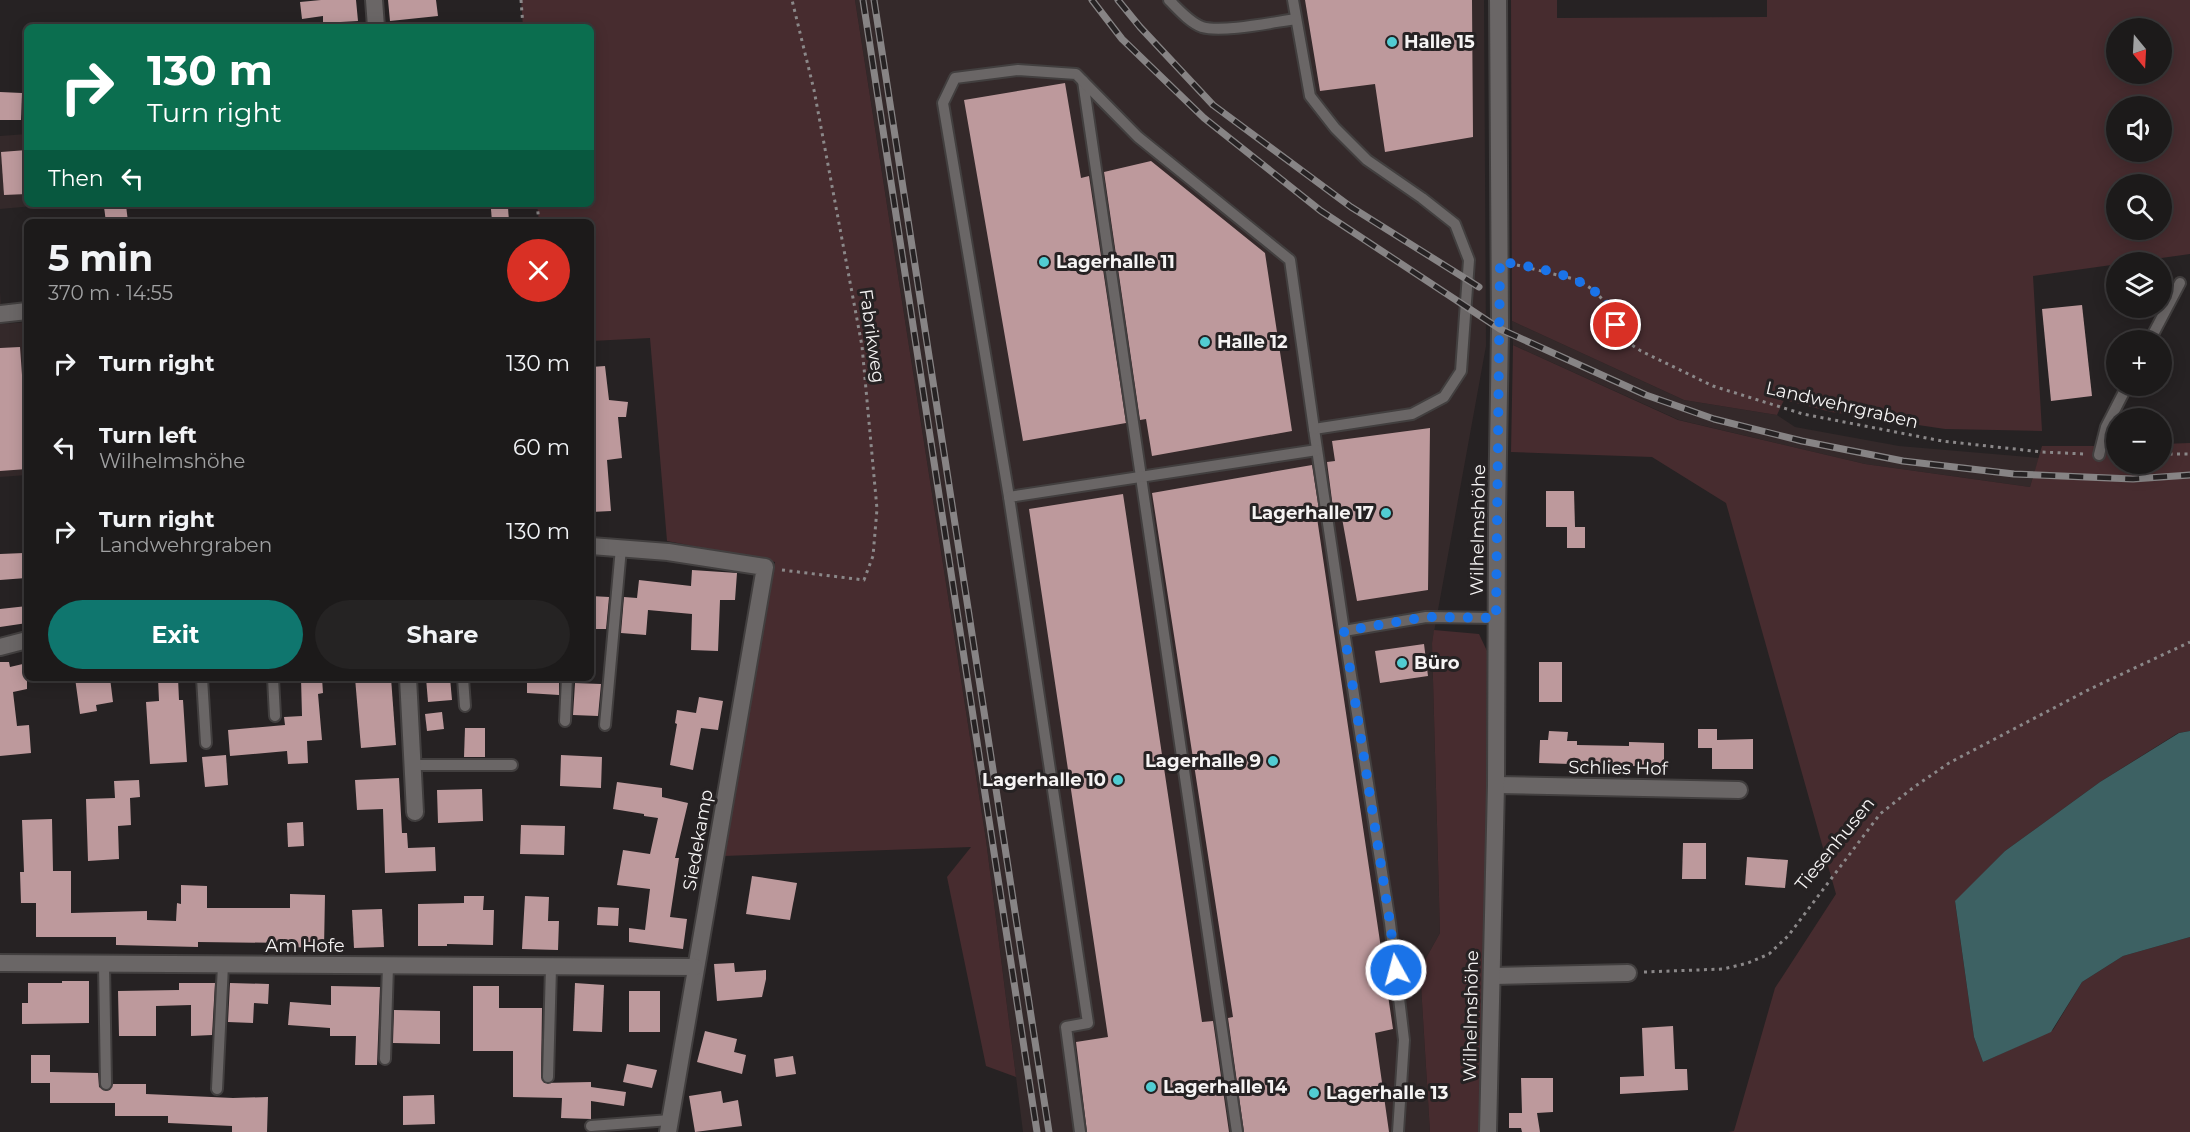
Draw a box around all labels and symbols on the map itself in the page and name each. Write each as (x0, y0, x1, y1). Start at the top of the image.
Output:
north arrow (2106, 18, 2172, 84)
place label: Halle 15 (1404, 31, 1475, 53)
marker: Halle 15 (1385, 35, 1399, 49)
place label: Lagerhalle 11 (1056, 251, 1175, 273)
marker: Lagerhalle 11 (1037, 255, 1051, 269)
street label: Fabrikweg (855, 288, 889, 384)
pin (1590, 299, 1641, 350)
place label: Halle 12 (1217, 331, 1288, 353)
marker: Halle 12 (1198, 335, 1212, 349)
street label: Landwehrgraben (1764, 377, 1920, 433)
street label: Wilhelmshöhe (1466, 464, 1490, 596)
place label: Lagerhalle 17 (1251, 502, 1374, 524)
marker: Lagerhalle 17 (1379, 506, 1393, 520)
place label: Büro (1414, 652, 1460, 674)
marker: Büro (1395, 656, 1409, 670)
place label: Lagerhalle 9 (1145, 750, 1261, 772)
marker: Lagerhalle 9 (1266, 754, 1280, 768)
street label: Schlies Hof (1568, 756, 1669, 780)
place label: Lagerhalle 10 (982, 769, 1106, 791)
marker: Lagerhalle 10 (1111, 773, 1125, 787)
street label: Siedekamp (678, 788, 718, 892)
street label: Tiesenhusen (1791, 793, 1879, 895)
street label: Am Hofe (265, 935, 345, 957)
position arrow (1364, 938, 1428, 1002)
street label: Wilhelmshöhe (1459, 950, 1483, 1082)
place label: Lagerhalle 14 (1163, 1076, 1288, 1098)
marker: Lagerhalle 14 (1144, 1080, 1158, 1094)
place label: Lagerhalle 13 (1326, 1082, 1449, 1104)
marker: Lagerhalle 13 (1307, 1086, 1321, 1100)

